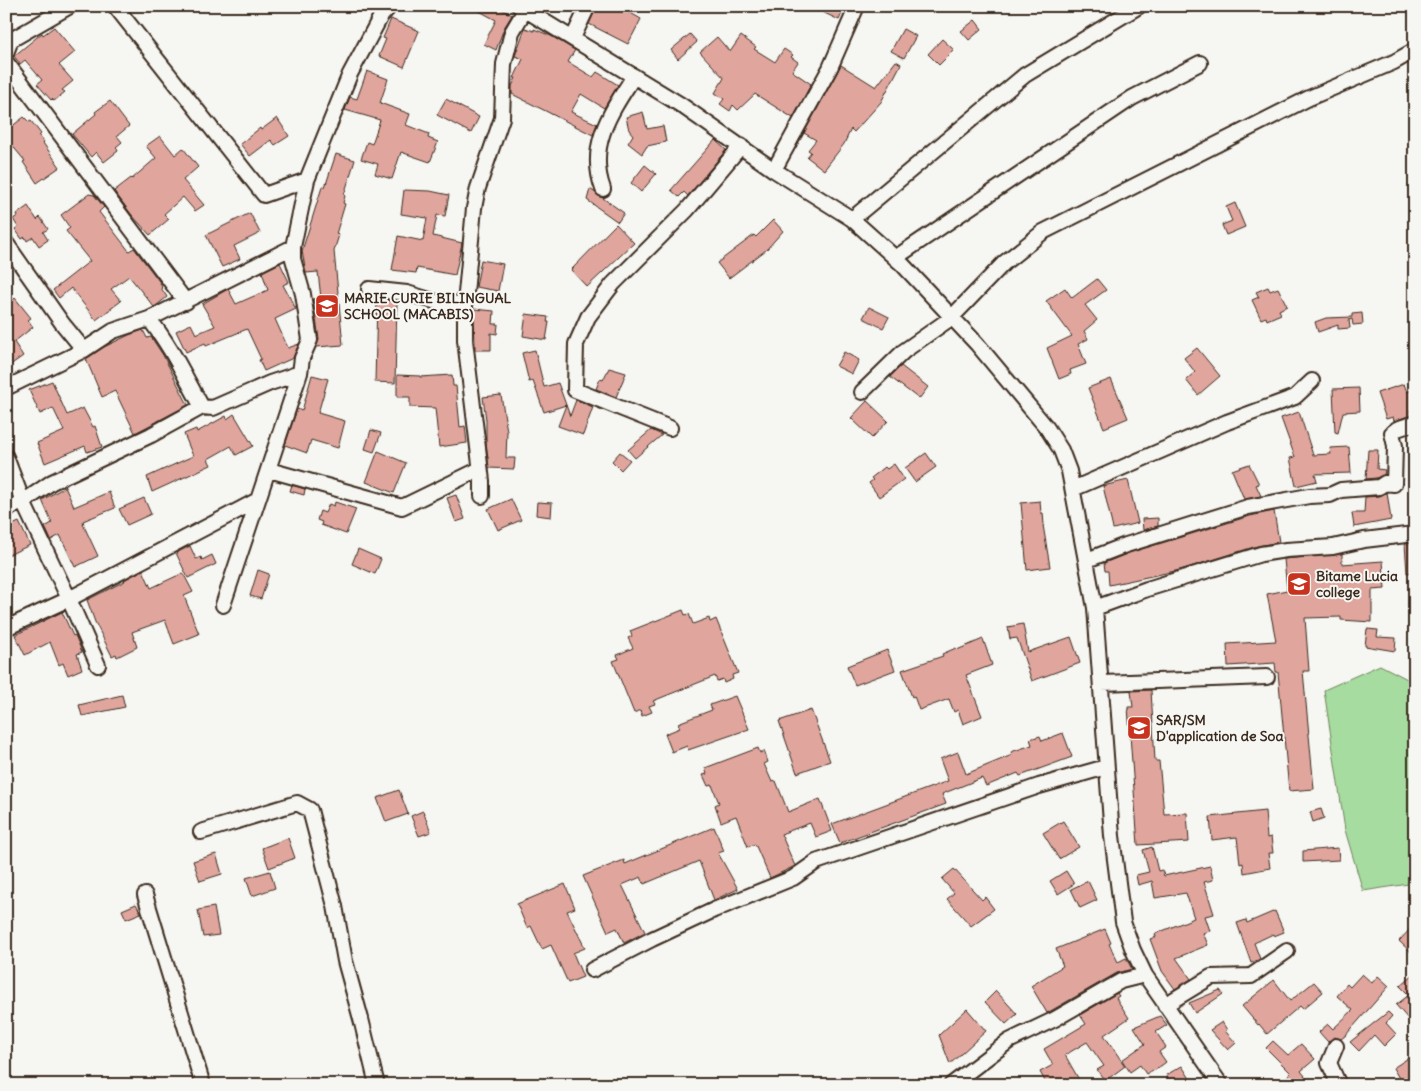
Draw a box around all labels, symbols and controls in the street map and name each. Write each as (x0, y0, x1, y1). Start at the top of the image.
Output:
place label: MARIE CURIE BILINGUAL SCHOOL (MACABIS) (344, 289, 511, 323)
school or university icon: MARIE CURIE BILINGUAL SCHOOL (MACABIS) (314, 293, 340, 319)
place label: Bitame Lucia college (1316, 567, 1398, 601)
school or university icon: Bitame Lucia college (1286, 571, 1312, 597)
place label: SAR/SM D'application de Soa (1156, 711, 1283, 745)
school or university icon: SAR/SM D'application de Soa (1126, 715, 1152, 741)

